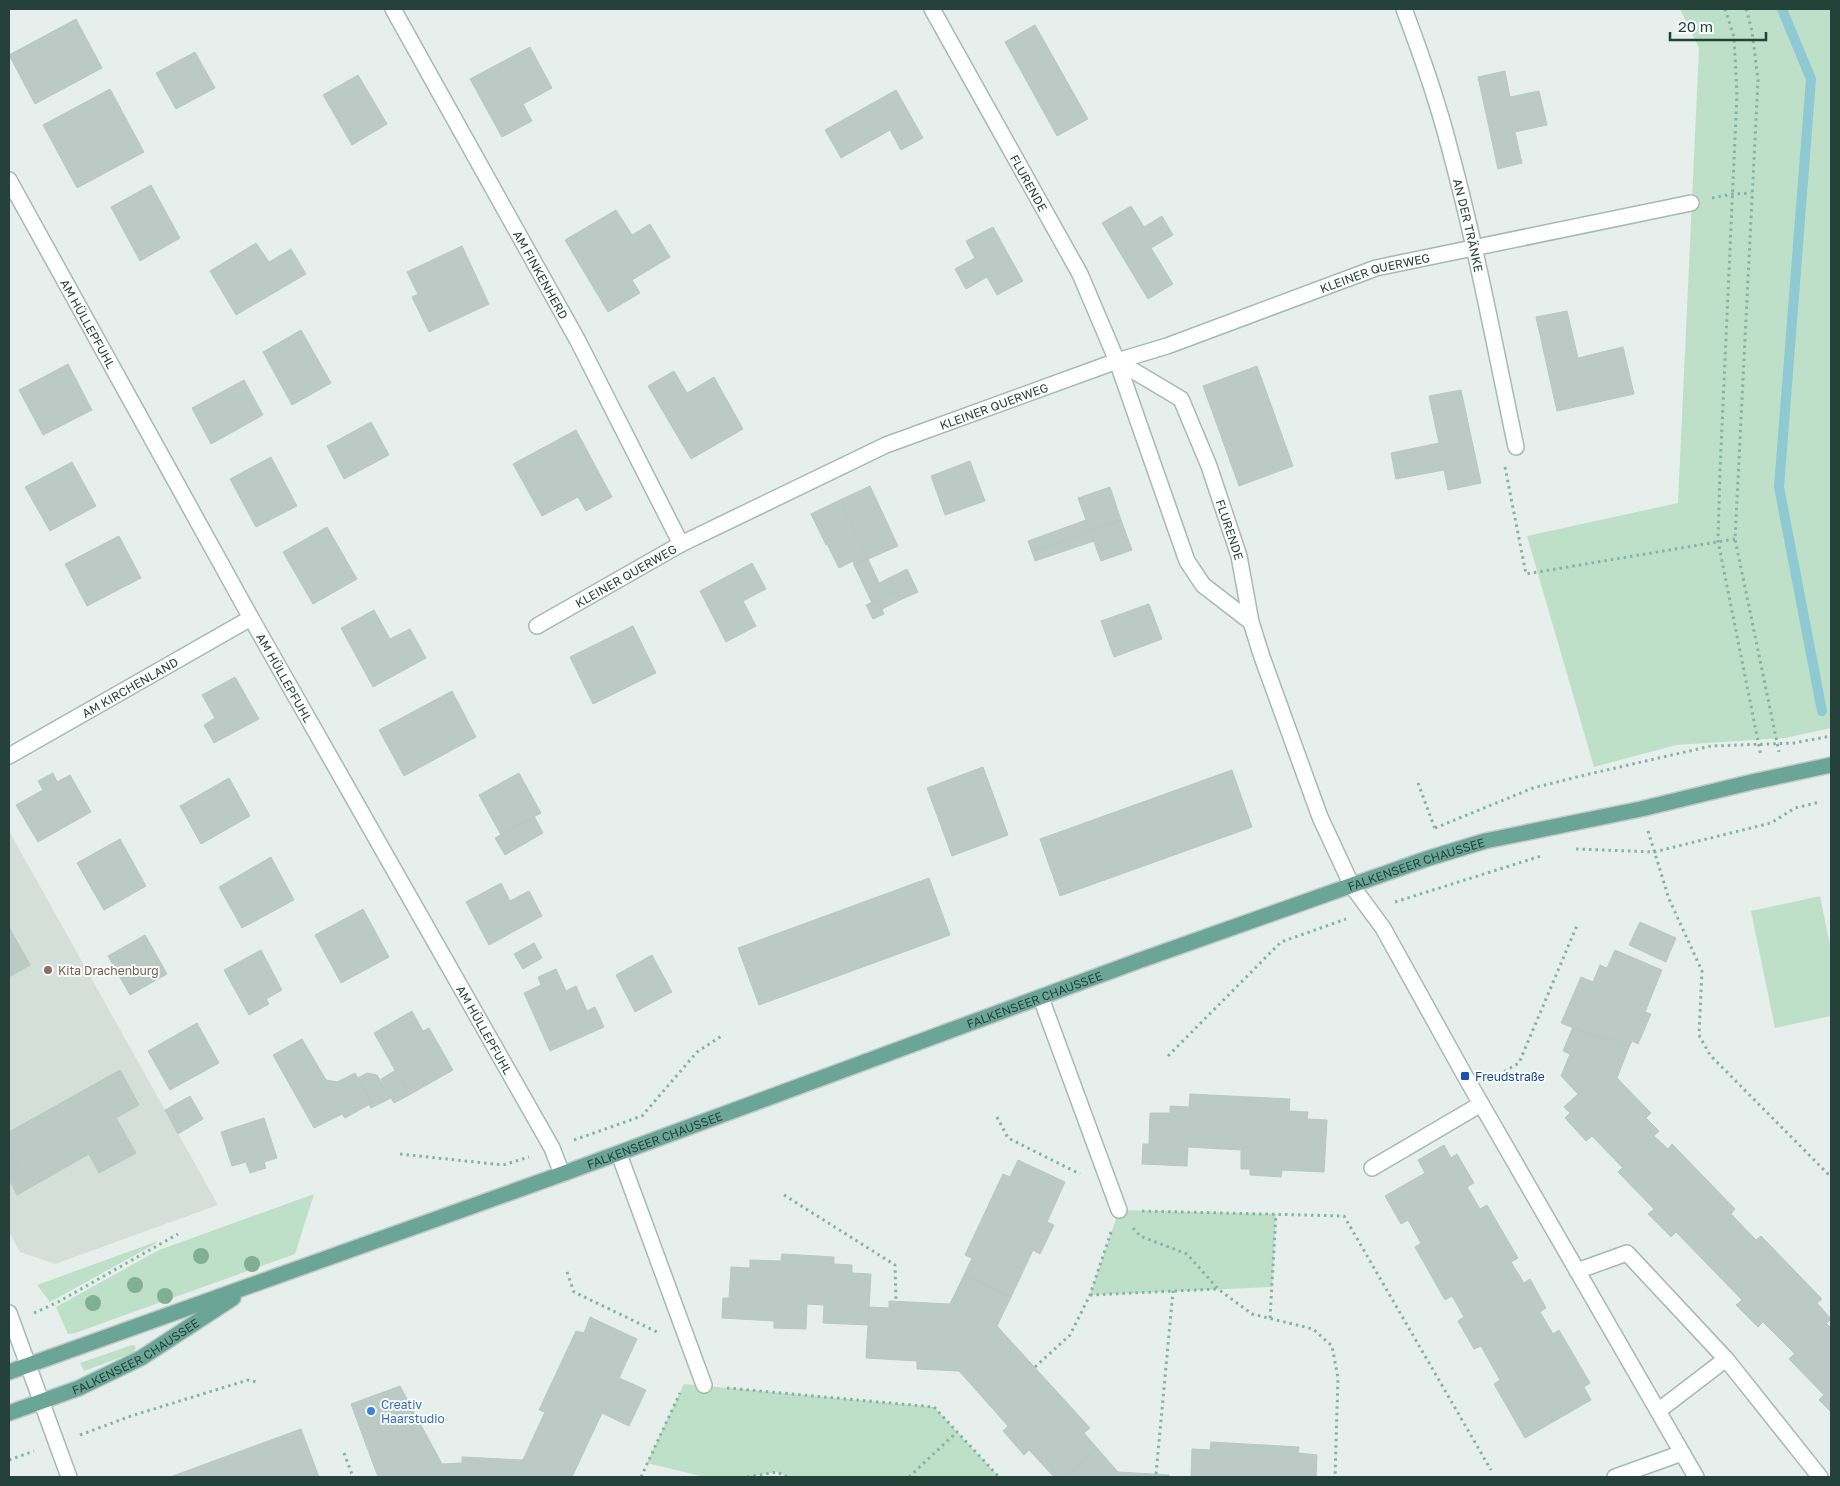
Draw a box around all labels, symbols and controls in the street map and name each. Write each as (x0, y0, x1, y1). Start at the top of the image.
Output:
scale bar (1670, 10, 1766, 42)
text: 20 m (1678, 17, 1713, 35)
street label: FLURENDE (1007, 152, 1051, 214)
street label: AN DER TRÄNKE (1450, 177, 1487, 273)
street label: AM FINKENHERD (510, 228, 572, 322)
street label: KLEINER QUERWEG (1318, 250, 1431, 296)
street label: AM HÜLLEPFUHL (58, 276, 119, 371)
street label: KLEINER QUERWEG (937, 379, 1050, 432)
street label: FLURENDE (1213, 497, 1247, 562)
street label: KLEINER QUERWEG (572, 541, 679, 610)
street label: AM HÜLLEPFUHL (254, 630, 316, 725)
street label: AM KIRCHENLAND (79, 654, 180, 720)
street label: FALKENSEER CHAUSSEE (1346, 834, 1486, 894)
place label: Kita Drachenburg (58, 963, 159, 978)
marker: Kita Drachenburg (42, 964, 54, 976)
street label: FALKENSEER CHAUSSEE (965, 967, 1104, 1031)
street label: AM HÜLLEPFUHL (454, 983, 516, 1077)
place label: Freudstraße (1475, 1069, 1545, 1084)
marker: Freudstraße (1459, 1070, 1471, 1082)
street label: FALKENSEER CHAUSSEE (585, 1108, 724, 1172)
street label: FALKENSEER CHAUSSEE (70, 1315, 202, 1397)
place label: Creativ Haarstudio (381, 1397, 445, 1426)
marker: Creativ Haarstudio (365, 1405, 377, 1417)

